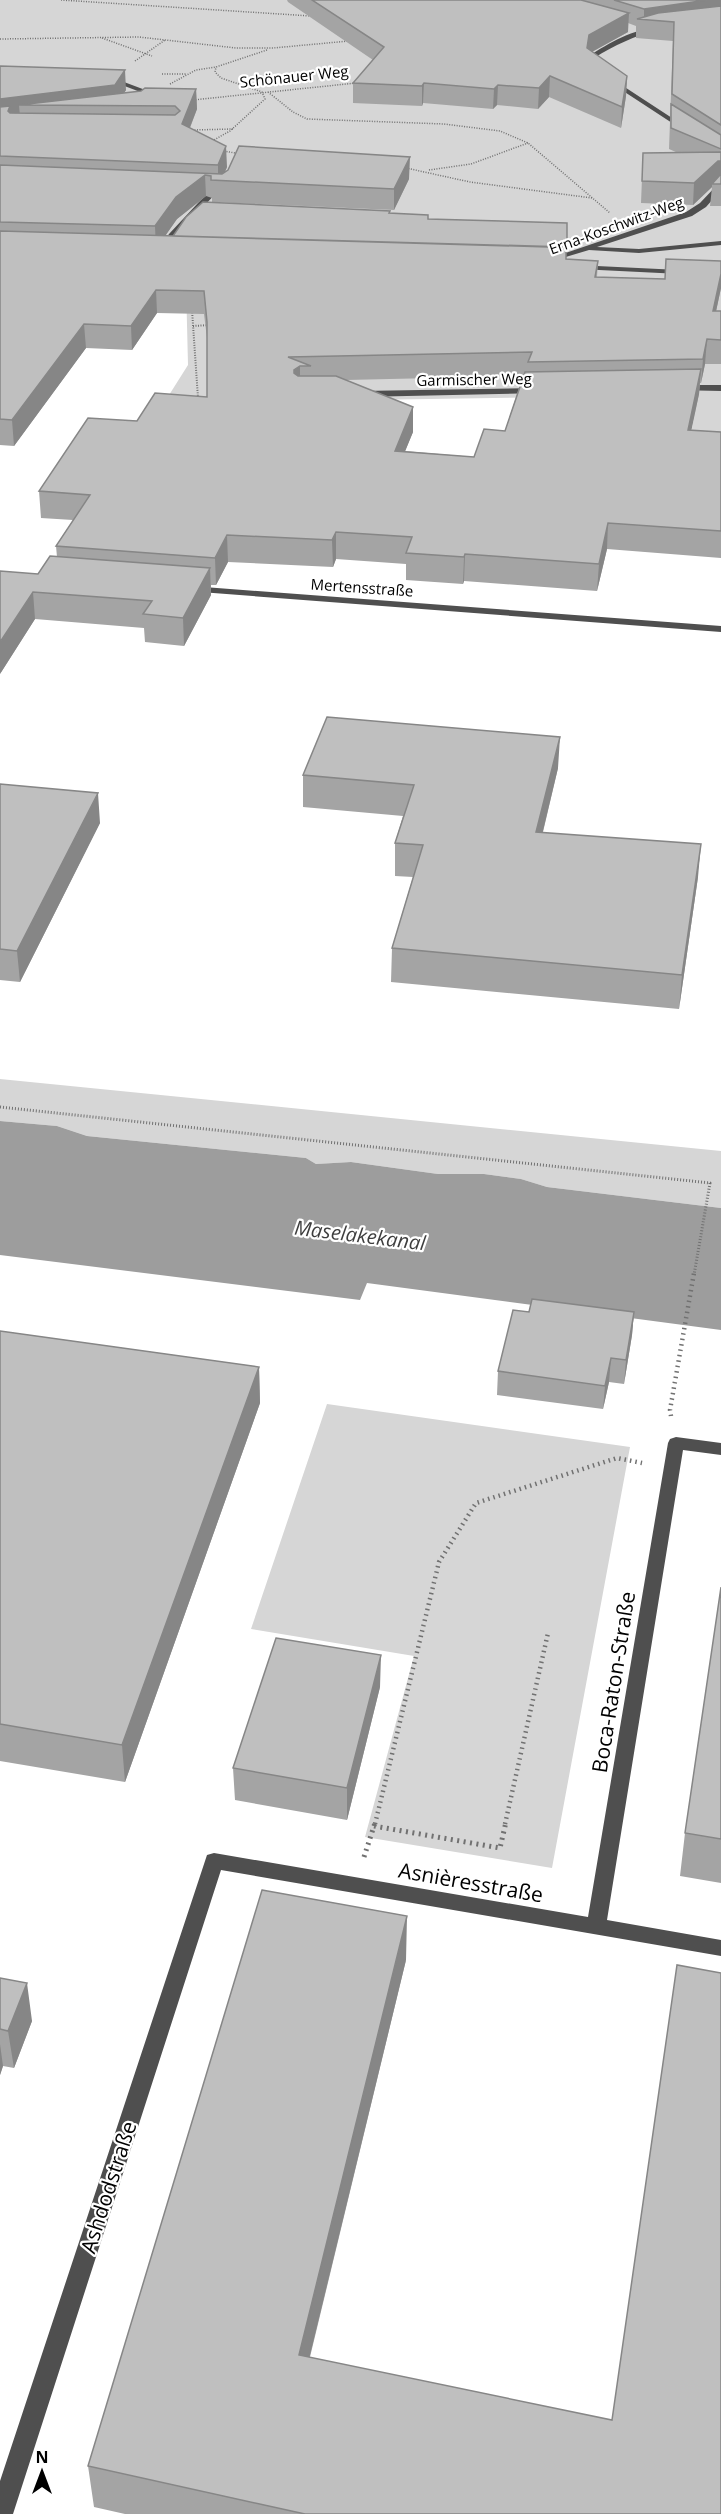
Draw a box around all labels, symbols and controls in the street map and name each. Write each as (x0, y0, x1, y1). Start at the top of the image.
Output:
street label: Schönauer Weg (239, 60, 349, 92)
street label: Erna-Koschwitz-Weg (546, 191, 686, 259)
street label: Garmischer Weg (416, 368, 532, 390)
street label: Mertensstraße (310, 573, 414, 601)
water label: Maselakekanal (293, 1214, 428, 1257)
street label: Boca-Raton-Straße (585, 1589, 641, 1775)
street label: Asnièresstraße (397, 1856, 545, 1908)
street label: Ashdodstraße (74, 2117, 142, 2257)
north arrow (12, 2442, 72, 2502)
text: N (35, 2446, 49, 2468)

